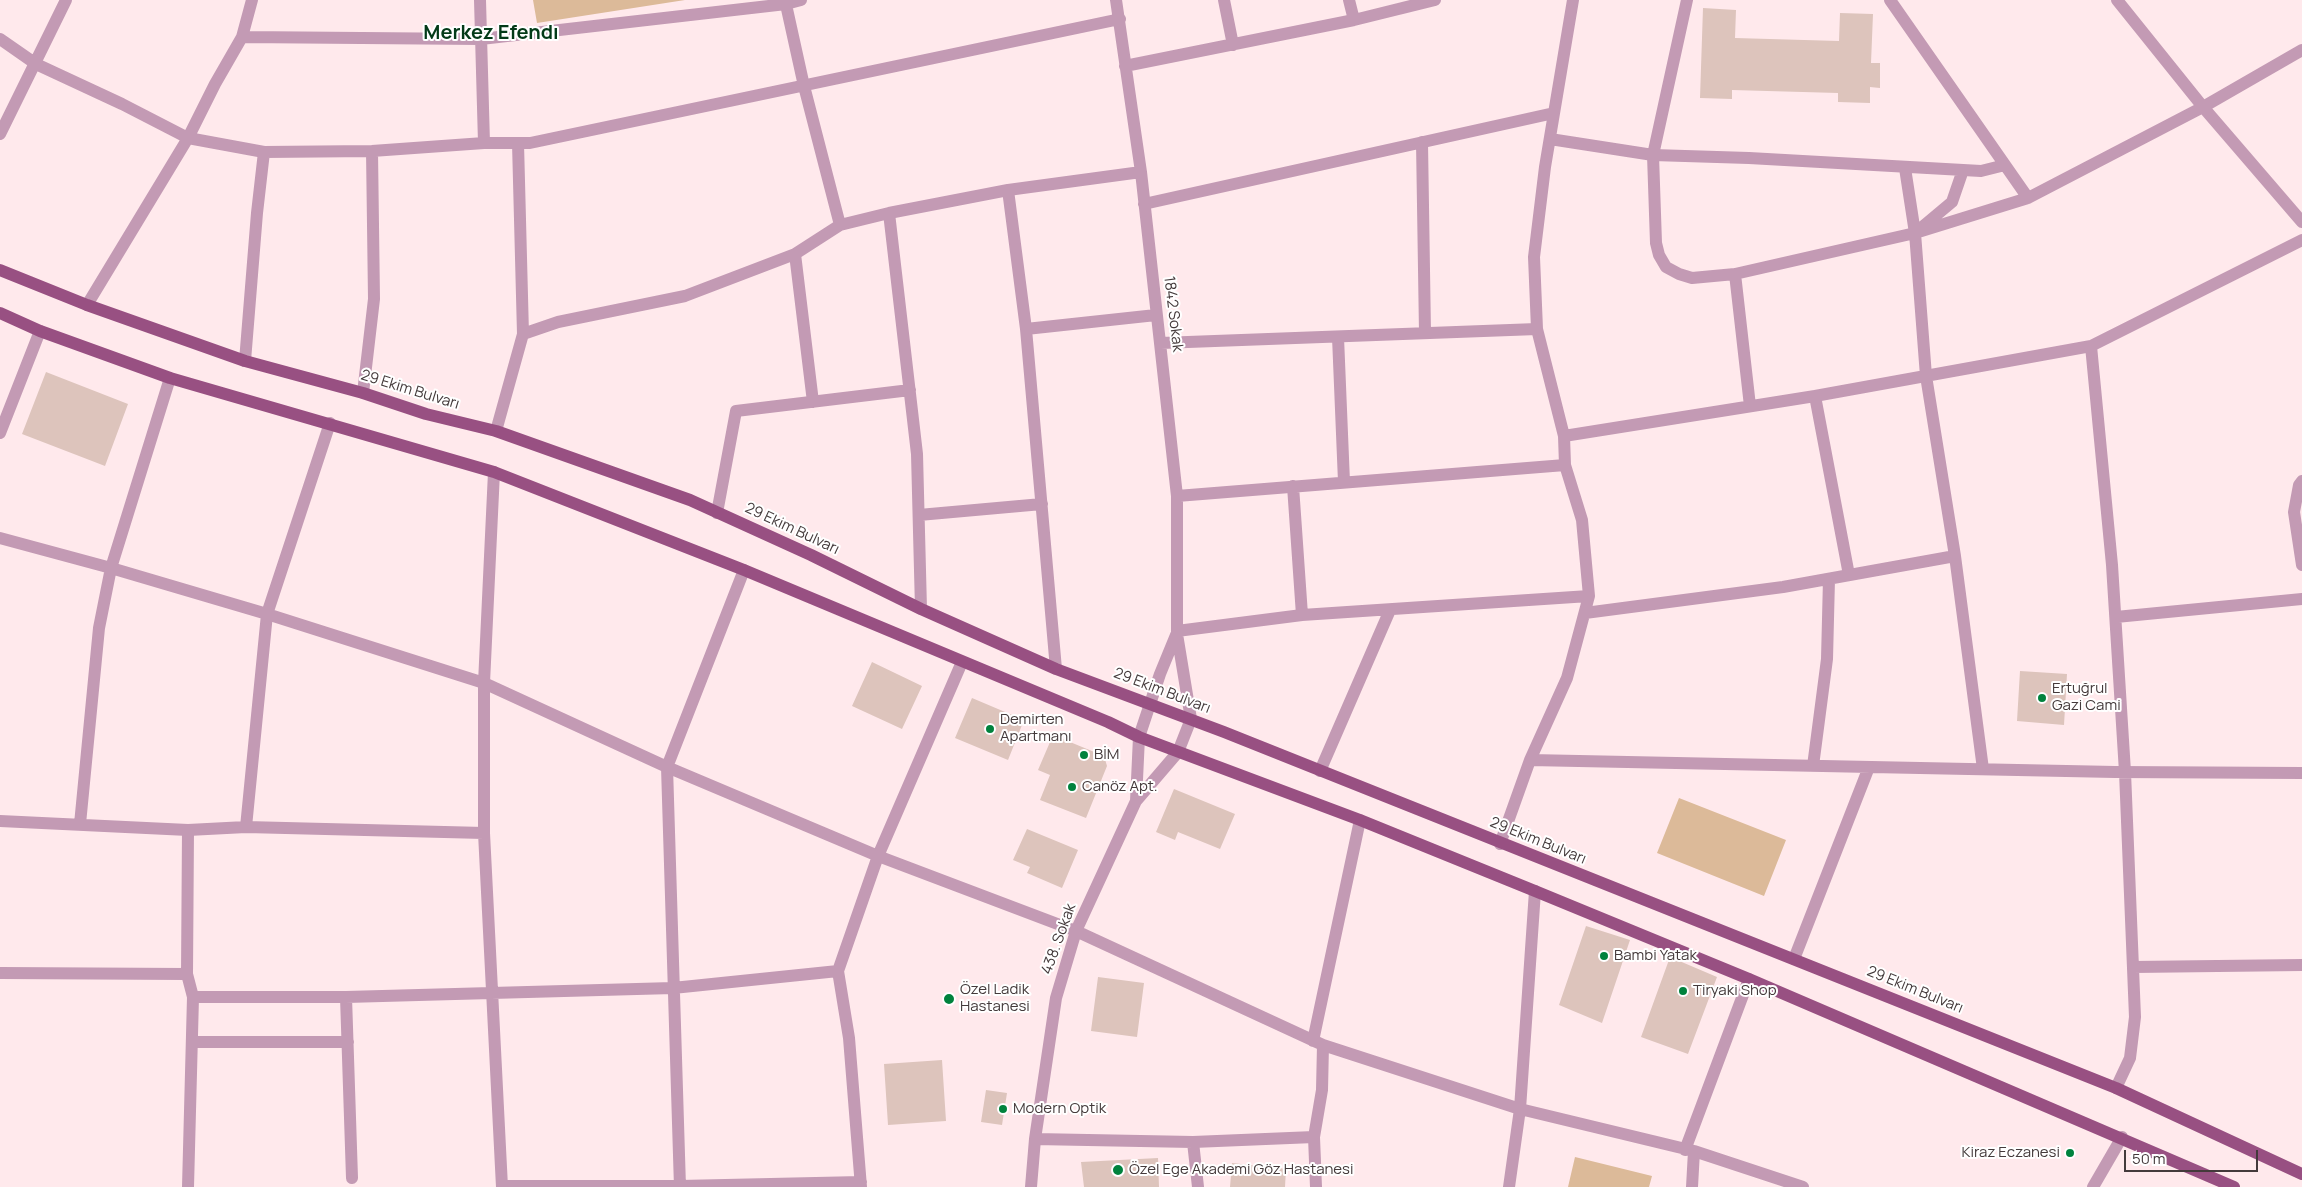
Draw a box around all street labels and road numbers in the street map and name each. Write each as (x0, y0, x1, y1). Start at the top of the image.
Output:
street label: 1842 Sokak (1159, 275, 1187, 353)
street label: 29 Ekim Bulvarı (359, 366, 461, 414)
street label: 29 Ekim Bulvarı (742, 499, 842, 559)
street label: 29 Ekim Bulvarı (1111, 664, 1213, 718)
street label: 29 Ekim Bulvarı (1487, 814, 1589, 868)
street label: 438. Sokak (1038, 901, 1080, 977)
street label: 29 Ekim Bulvarı (1864, 963, 1966, 1017)

